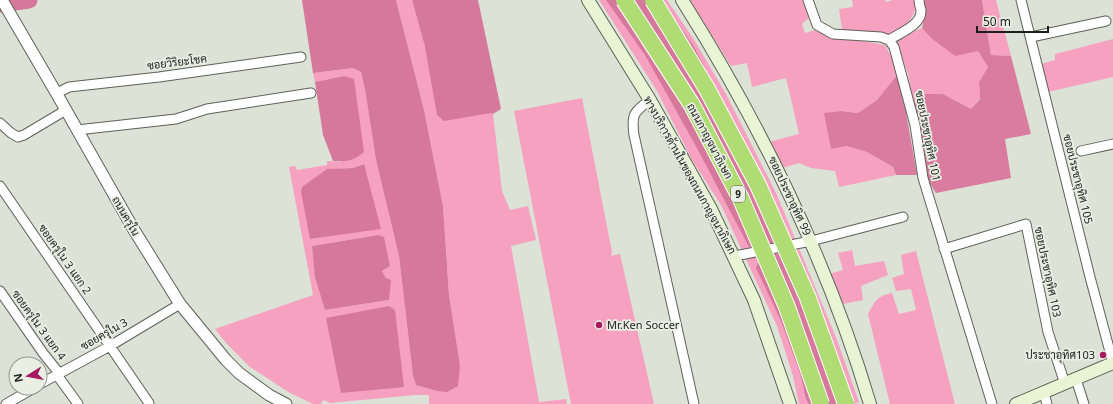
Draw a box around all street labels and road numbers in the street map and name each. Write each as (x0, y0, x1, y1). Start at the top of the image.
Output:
street label: ซอยวิริยะโชค (146, 50, 208, 73)
street label: ซอยประชาอุทิศ 101 (910, 89, 945, 183)
street label: ทางบริการด้านในของถนนกาญจนาภิเษก (641, 93, 740, 257)
street label: ถนนกาญจนาภิเษก (684, 100, 737, 181)
street label: ซอยประชาอุทิศ 105 (1058, 132, 1097, 226)
street label: ซอยประชาอุทิศ 99 (764, 154, 815, 239)
road number: 9 (731, 186, 745, 202)
street label: ถนนครุใน (107, 193, 144, 239)
street label: ซอยครุใน 3 แยก 2 (34, 220, 95, 298)
street label: ซอยประชาอุทิศ 103 (1030, 225, 1065, 319)
street label: ซอยครุใน 3 แยก 4 (7, 287, 70, 364)
street label: ซอยครุใน 3 (78, 314, 131, 355)

